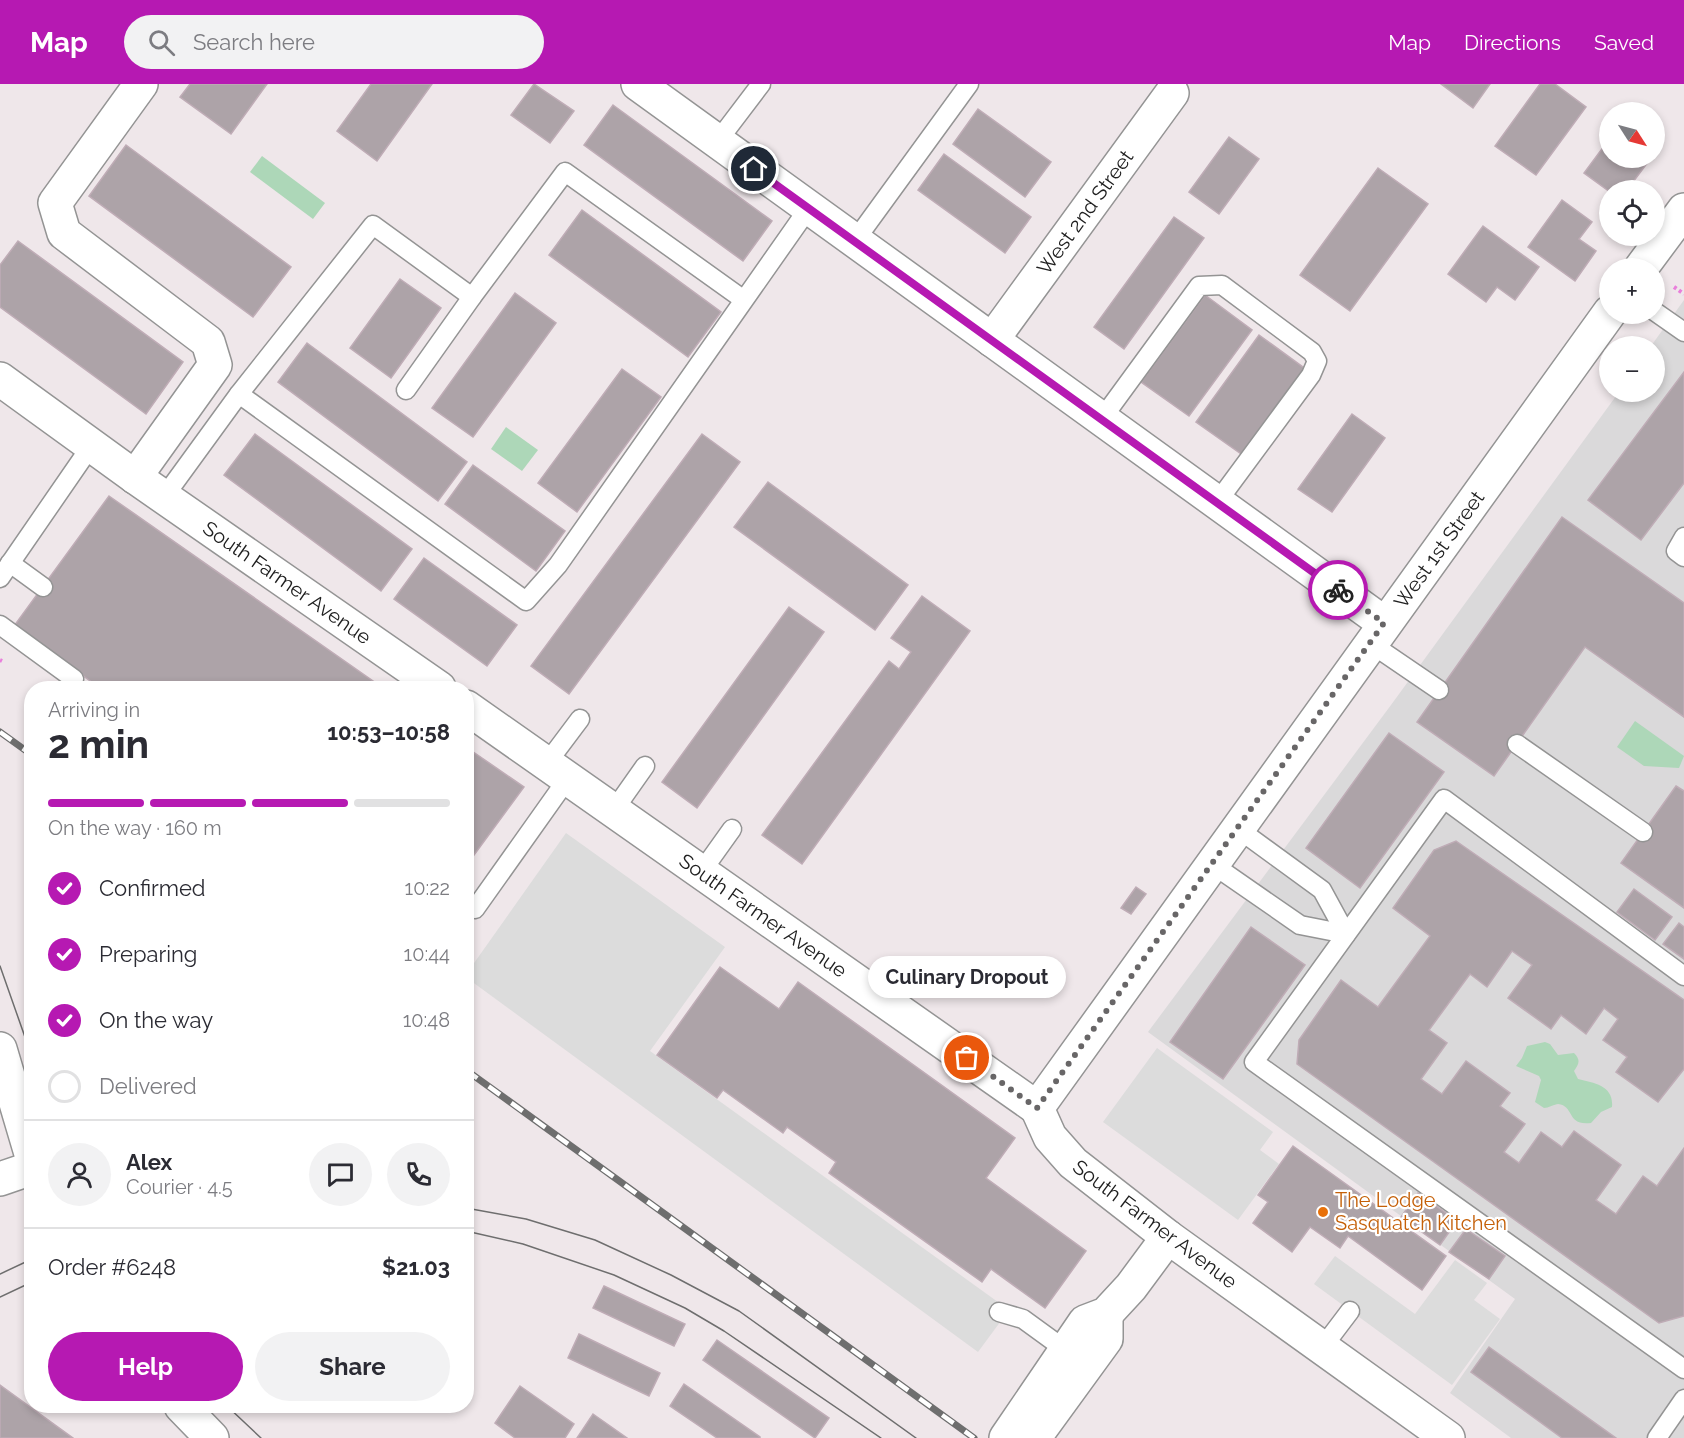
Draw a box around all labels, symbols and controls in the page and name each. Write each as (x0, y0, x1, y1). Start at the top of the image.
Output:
search box (124, 15, 544, 69)
text: Map (30, 26, 88, 59)
icon: search (145, 26, 178, 59)
text: Search here (193, 29, 315, 55)
text: Map (1388, 30, 1431, 55)
text: Directions (1464, 30, 1561, 55)
text: Saved (1594, 30, 1654, 55)
north arrow (1599, 102, 1665, 168)
map controls (1599, 102, 1665, 402)
pin (728, 143, 779, 194)
street label: West 2nd Street (1032, 145, 1139, 279)
icon: home (737, 152, 770, 185)
button: locate (1599, 180, 1665, 246)
button: + (1599, 258, 1665, 324)
button: − (1599, 336, 1665, 402)
street label: West 1st Street (1389, 486, 1489, 613)
street label: South Farmer Avenue (198, 516, 376, 649)
courier (1308, 560, 1368, 620)
icon: bike (1322, 574, 1355, 607)
text: Arriving in (48, 698, 140, 722)
text: 10:53–10:58 (327, 719, 450, 745)
text: 2 min (48, 721, 149, 767)
text: On the way · 160 m (48, 816, 222, 840)
street label: South Farmer Avenue (675, 849, 852, 983)
icon: check (48, 872, 81, 905)
text: Confirmed (99, 875, 206, 901)
text: 10:22 (405, 876, 450, 900)
icon: check (48, 938, 81, 971)
text: Preparing (99, 941, 197, 967)
text: 10:44 (404, 942, 450, 966)
callout: Culinary Dropout (868, 956, 1066, 998)
text: Culinary Dropout (886, 965, 1048, 989)
icon: check (48, 1004, 81, 1037)
text: On the way (99, 1007, 213, 1033)
text: 10:48 (403, 1008, 450, 1032)
pin (941, 1032, 992, 1083)
icon: bag (950, 1041, 983, 1074)
text: Delivered (99, 1073, 197, 1099)
button: person (48, 1143, 111, 1206)
button: chat (309, 1143, 372, 1206)
button: phone (387, 1143, 450, 1206)
text: Alex (126, 1149, 172, 1175)
street label: South Farmer Avenue (1068, 1155, 1242, 1294)
text: Courier · 4.5 (126, 1175, 233, 1199)
place label: The Lodge Sasquatch Kitchen (1335, 1188, 1507, 1235)
marker: The Lodge Sasquatch Kitchen (1316, 1205, 1330, 1219)
text: Order #6248 (48, 1254, 176, 1280)
text: $21.03 (382, 1254, 450, 1280)
button: Help (48, 1332, 243, 1401)
button: Share (255, 1332, 450, 1401)

